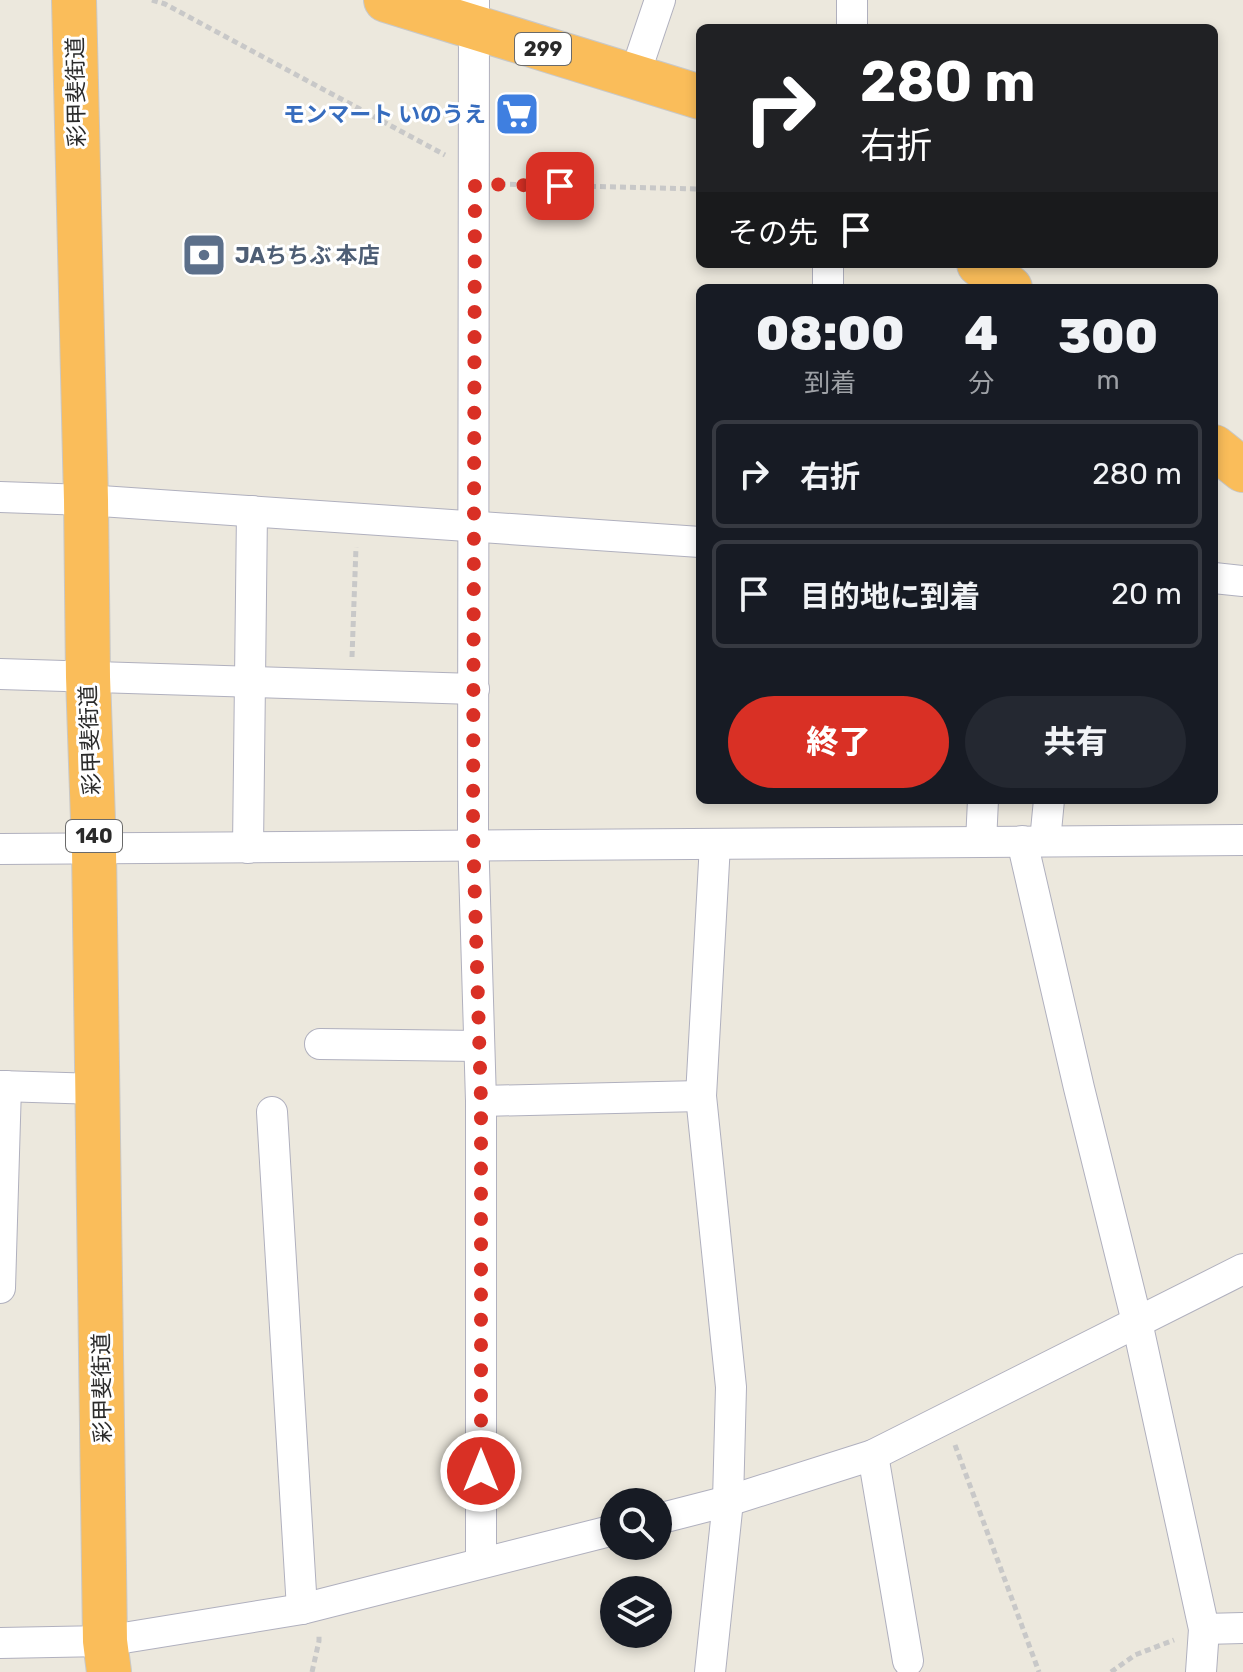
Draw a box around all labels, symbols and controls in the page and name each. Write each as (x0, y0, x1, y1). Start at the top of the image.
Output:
road number: 299 (515, 33, 571, 65)
street label: 彩甲斐街道 (62, 37, 90, 147)
text: 280 m (860, 49, 1036, 115)
icon: right (728, 56, 832, 160)
supermarket icon: モンマート いのうえ (493, 90, 541, 138)
place label: モンマート いのうえ (283, 101, 486, 128)
text: 右折 (860, 124, 932, 167)
pin (526, 152, 594, 220)
icon: arrive (538, 164, 582, 208)
icon: arrive (834, 208, 878, 252)
text: その先 (728, 215, 818, 251)
bank icon: JAちちぶ 本店 (180, 231, 228, 279)
place label: JAちちぶ 本店 (235, 242, 380, 269)
text: 08:00 (756, 305, 905, 362)
text: 4 (964, 305, 998, 362)
text: 300 (1058, 308, 1158, 365)
text: m (1097, 365, 1120, 396)
text: 到着 (804, 368, 856, 399)
text: 分 (968, 368, 994, 399)
icon: right (732, 452, 776, 496)
text: 280 m (1092, 456, 1182, 492)
text: 右折 (800, 459, 860, 495)
icon: arrive (732, 572, 776, 616)
text: 20 m (1111, 576, 1182, 612)
text: 目的地に到着 (800, 579, 980, 615)
street label: 彩甲斐街道 (75, 685, 105, 795)
button: 終了 (728, 696, 949, 788)
button: 共有 (965, 696, 1186, 788)
road number: 140 (66, 820, 122, 852)
street label: 彩甲斐街道 (88, 1333, 116, 1443)
position arrow (439, 1429, 523, 1513)
map controls (600, 1488, 672, 1648)
button: search (600, 1488, 672, 1560)
button: layers (600, 1576, 672, 1648)

